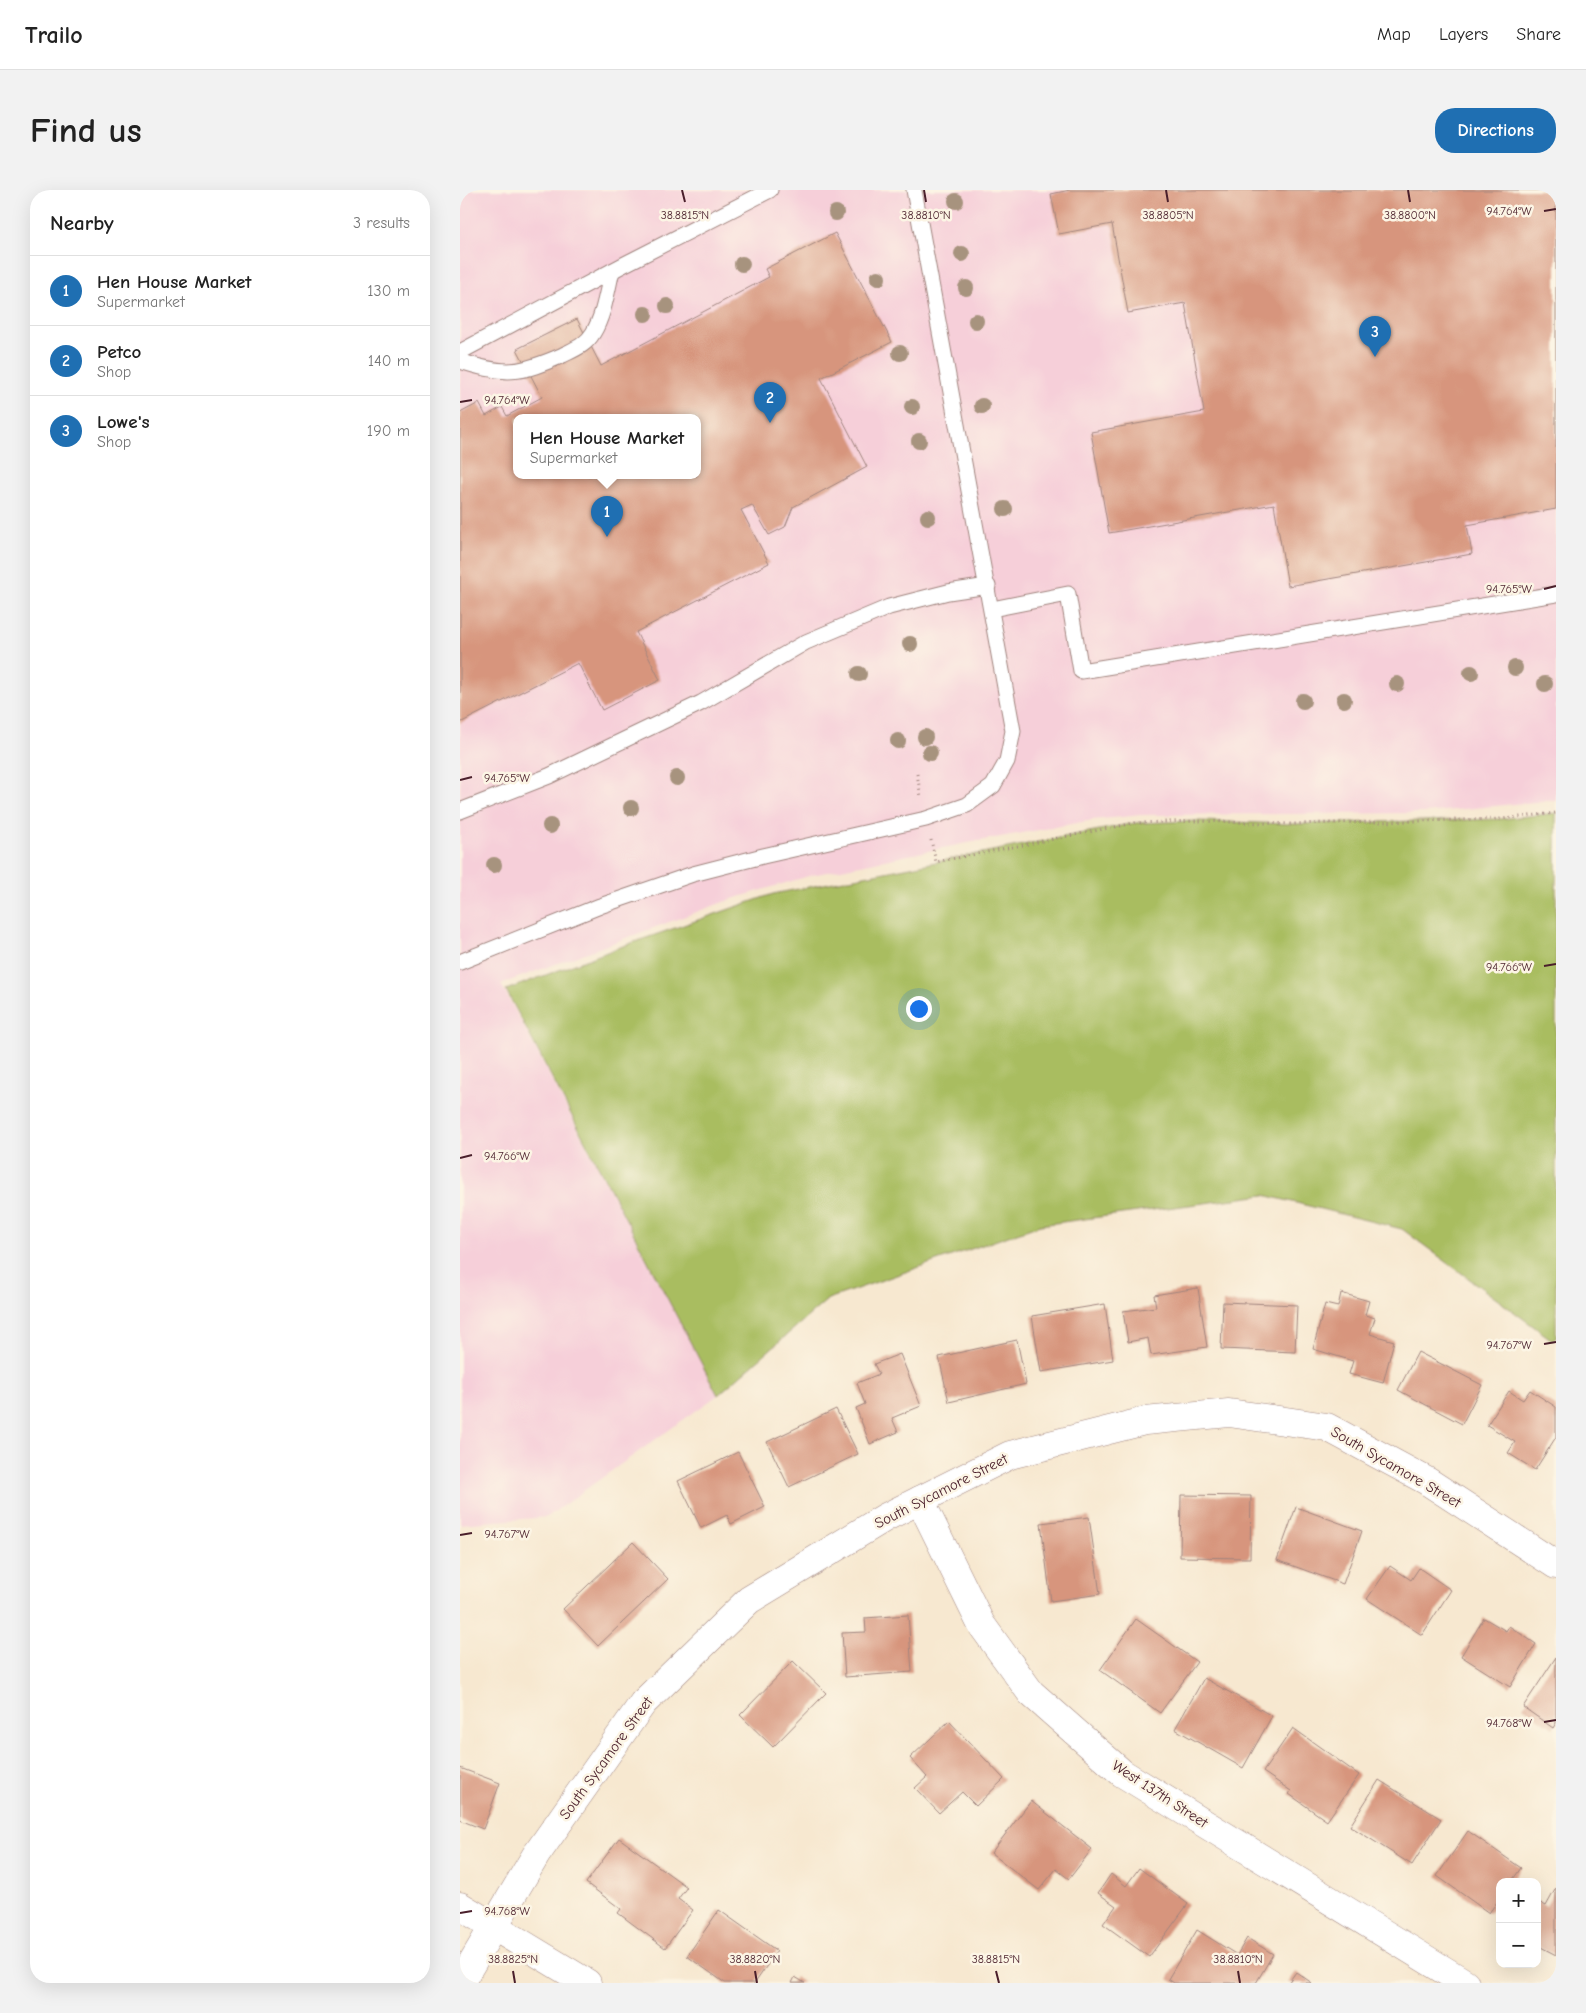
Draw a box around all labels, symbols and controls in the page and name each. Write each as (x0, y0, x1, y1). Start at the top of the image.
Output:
text: Trailo (25, 21, 83, 49)
text: Map (1377, 24, 1411, 45)
text: Layers (1439, 24, 1488, 45)
text: Share (1516, 24, 1561, 45)
button: Directions (1435, 108, 1556, 153)
text: Find us (30, 110, 142, 151)
text: 94.764°W (1486, 204, 1532, 218)
text: 38.8815°N (661, 208, 709, 222)
text: 38.8810°N (901, 208, 951, 222)
text: 38.8805°N (1142, 208, 1194, 222)
text: 38.8800°N (1384, 208, 1436, 222)
text: Nearby (50, 211, 114, 235)
text: 3 results (353, 214, 410, 232)
text: Hen House Market (97, 271, 252, 293)
text: 1 (63, 282, 69, 300)
text: 130 m (367, 282, 410, 300)
text: Supermarket (97, 293, 185, 311)
pin: 3 (1359, 316, 1391, 357)
text: Petco (97, 341, 141, 363)
text: 2 (62, 352, 70, 370)
text: 140 m (368, 352, 410, 370)
text: Shop (97, 363, 131, 381)
pin: 2 (754, 382, 786, 423)
text: 94.764°W (484, 393, 530, 407)
text: Lowe's (97, 411, 150, 433)
popup (513, 414, 701, 479)
text: 3 (62, 422, 70, 440)
text: 190 m (367, 422, 410, 440)
text: Hen House Market (530, 427, 684, 449)
text: Shop (97, 433, 131, 451)
text: Supermarket (530, 449, 617, 467)
pin: 1 (591, 496, 623, 537)
text: 94.765°W (1486, 582, 1533, 596)
text: 94.765°W (484, 771, 531, 785)
text: 94.766°W (1486, 960, 1533, 974)
your location (906, 996, 932, 1022)
text: 94.766°W (484, 1149, 531, 1163)
text: 94.767°W (1486, 1338, 1532, 1352)
street label: South Sycamore Street (1328, 1422, 1465, 1512)
street label: South Sycamore Street (871, 1449, 1011, 1532)
text: 94.767°W (484, 1527, 530, 1541)
street label: South Sycamore Street (556, 1693, 657, 1823)
text: 94.768°W (1486, 1716, 1532, 1730)
street label: West 137th Street (1109, 1756, 1212, 1832)
map controls (1496, 1878, 1541, 1968)
button: + (1496, 1878, 1541, 1923)
text: 94.768°W (484, 1904, 530, 1918)
button: − (1496, 1923, 1541, 1968)
text: 38.8825°N (488, 1952, 538, 1966)
text: 38.8820°N (730, 1952, 780, 1966)
text: 38.8815°N (972, 1952, 1020, 1966)
text: 38.8810°N (1213, 1952, 1263, 1966)

